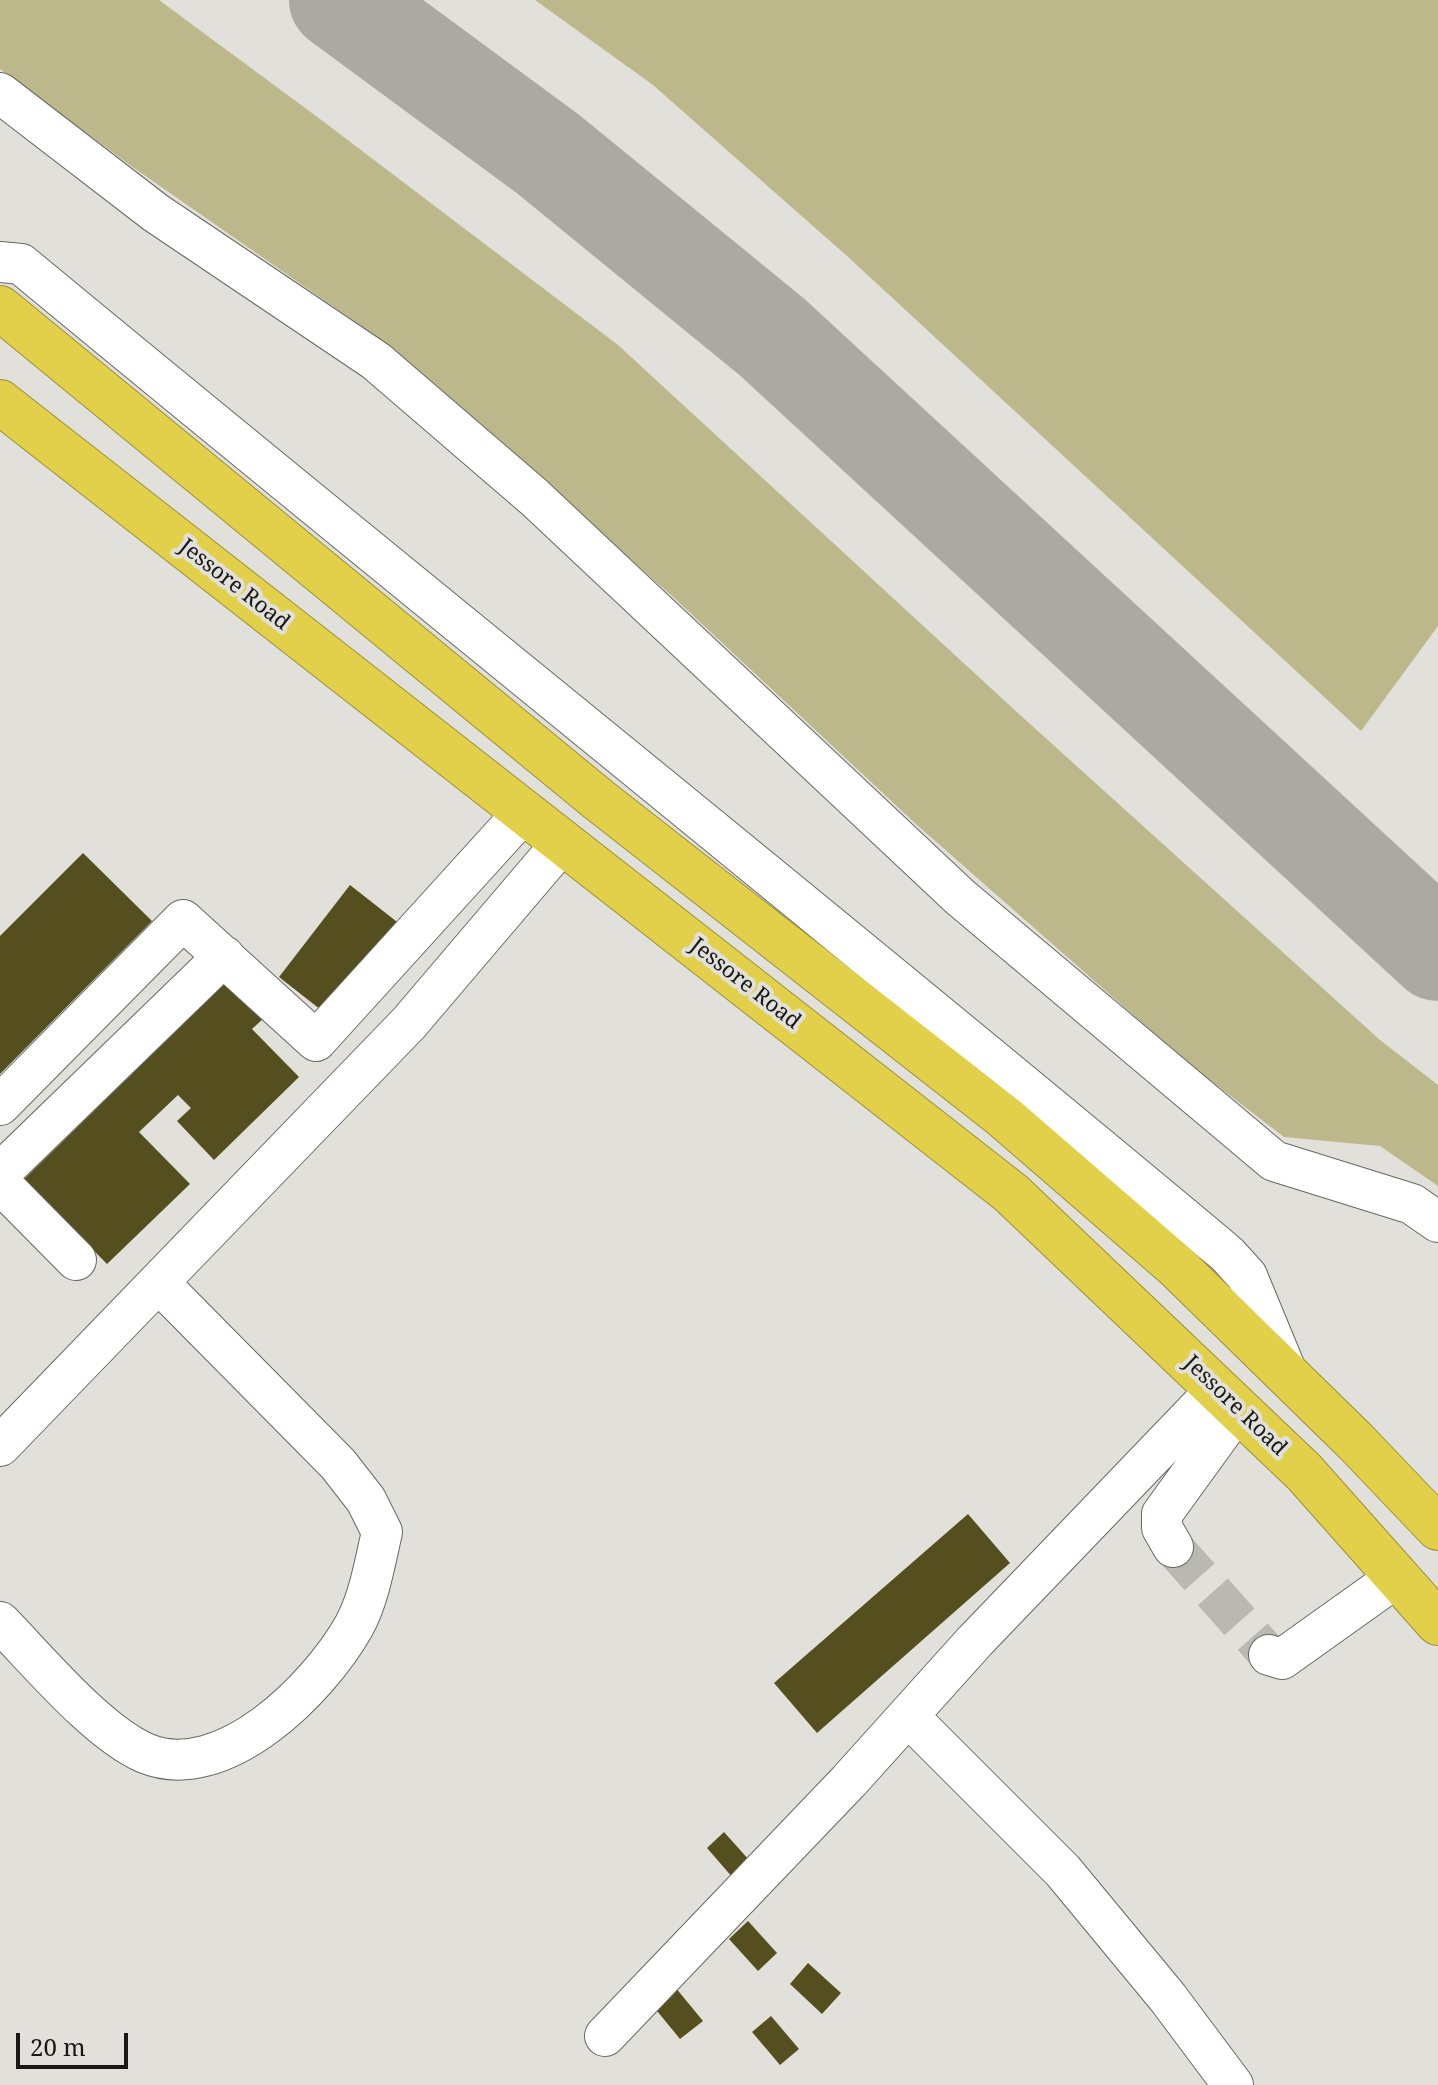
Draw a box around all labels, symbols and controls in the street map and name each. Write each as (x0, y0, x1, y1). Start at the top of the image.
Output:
street label: Jessore Road (173, 534, 295, 636)
street label: Jessore Road (684, 933, 806, 1035)
street label: Jessore Road (1178, 1350, 1292, 1462)
scale bar (20, 2017, 132, 2067)
text: 20 m (30, 2030, 86, 2063)

